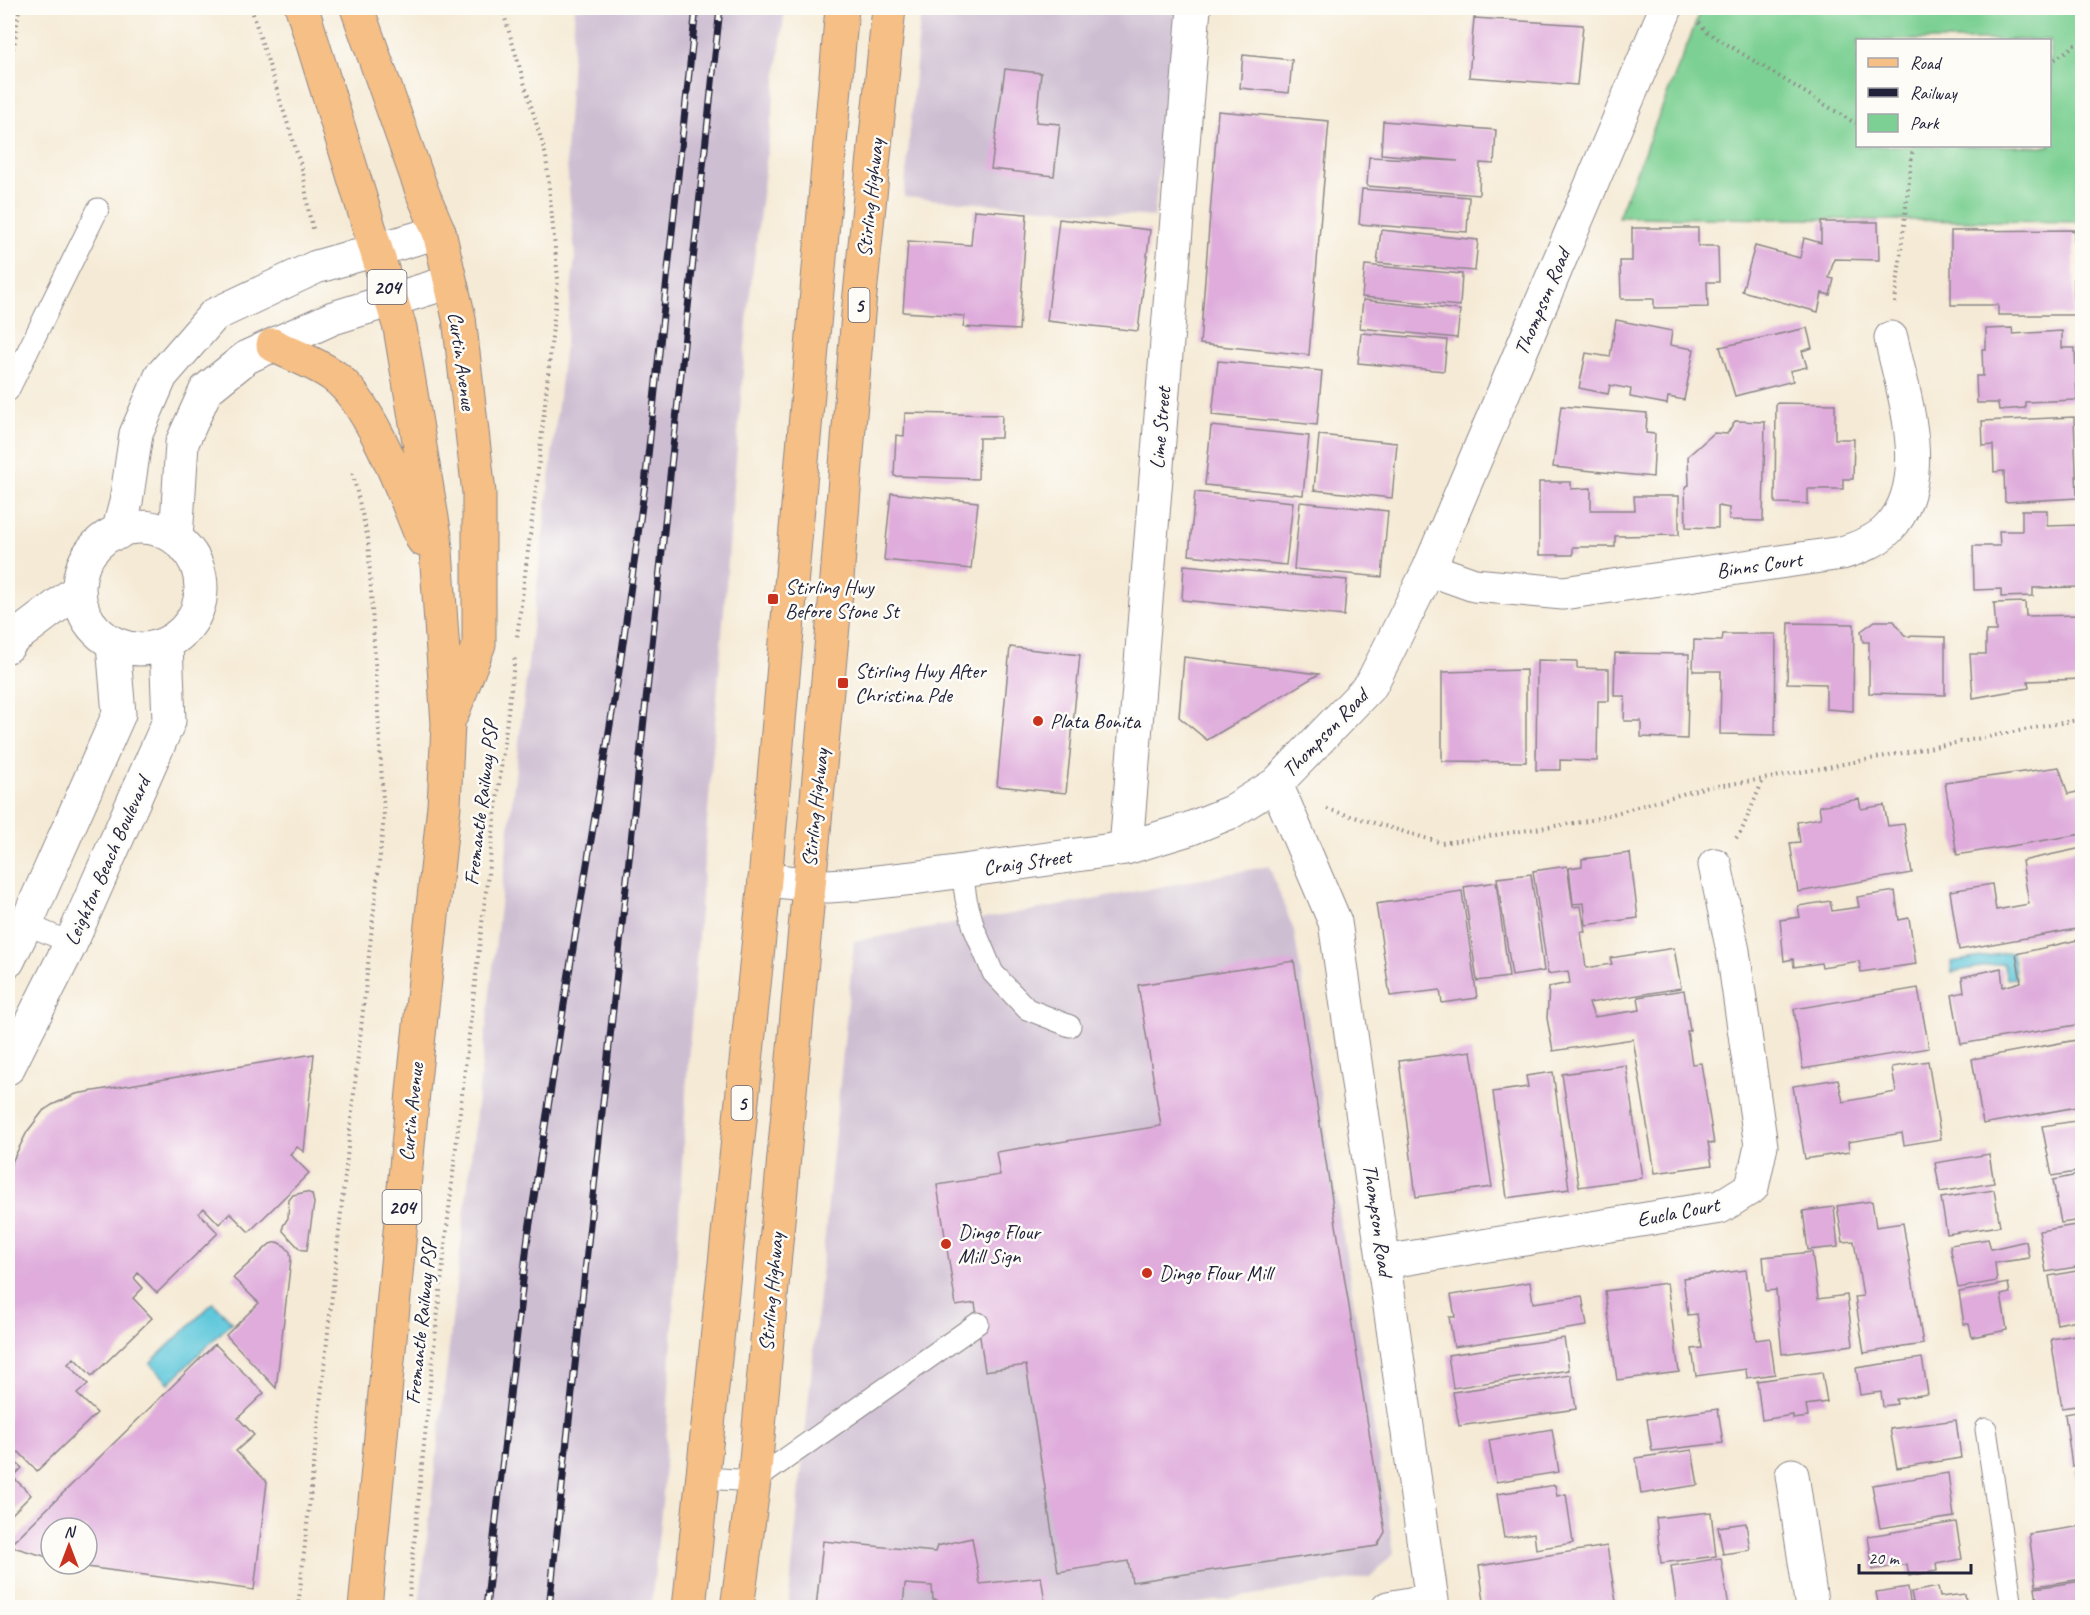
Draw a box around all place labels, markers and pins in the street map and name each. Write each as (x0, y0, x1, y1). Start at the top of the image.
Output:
place label: Stirling Hwy Before Stone St (785, 574, 901, 624)
marker: Stirling Hwy Before Stone St (766, 592, 780, 606)
place label: Stirling Hwy After Christina Pde (855, 658, 987, 708)
marker: Stirling Hwy After Christina Pde (836, 676, 850, 690)
place label: Plata Bonita (1050, 708, 1142, 734)
marker: Plata Bonita (1031, 714, 1045, 728)
place label: Dingo Flour Mill Sign (958, 1219, 1042, 1269)
marker: Dingo Flour Mill Sign (939, 1237, 953, 1251)
place label: Dingo Flour Mill (1159, 1260, 1276, 1286)
marker: Dingo Flour Mill (1140, 1266, 1154, 1280)

